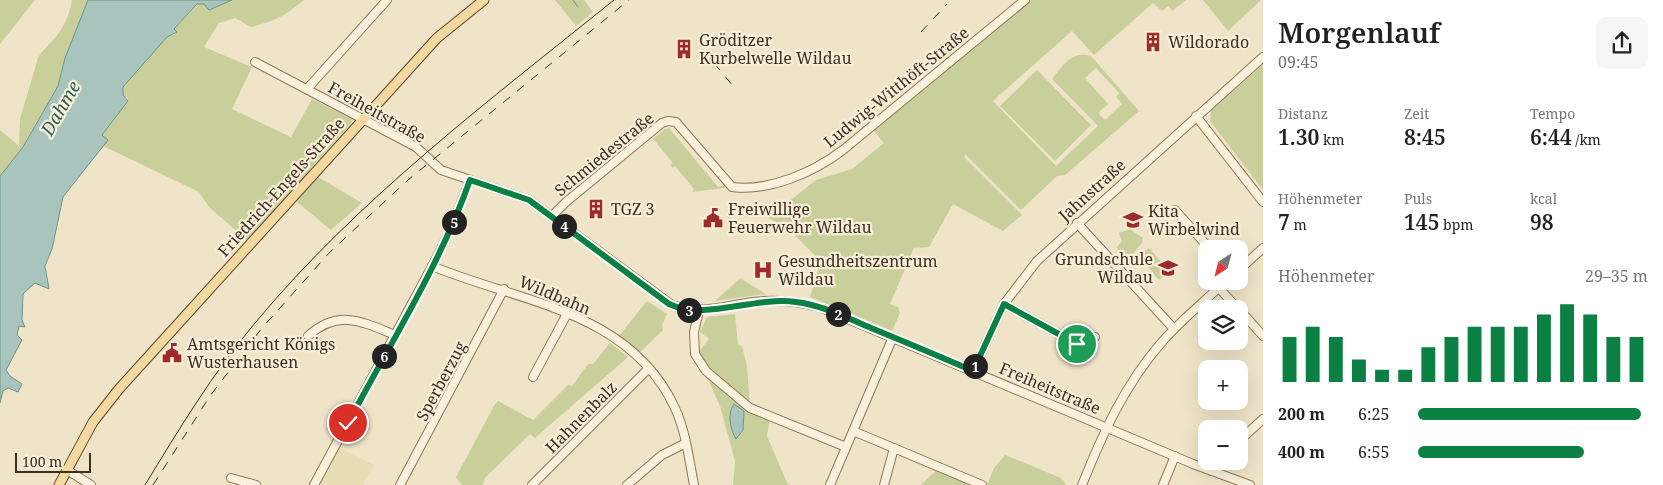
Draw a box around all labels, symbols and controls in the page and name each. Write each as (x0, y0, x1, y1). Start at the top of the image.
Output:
text: Morgenlauf (1278, 13, 1440, 51)
button: share (1596, 17, 1648, 69)
street label: Ludwig-Witthöft-Straße (819, 22, 973, 152)
place label: Gröditzer Kurbelwelle Wildau (699, 29, 852, 69)
building icon: Wildorado (1142, 31, 1164, 53)
place label: Wildorado (1168, 31, 1249, 53)
building icon: Gröditzer Kurbelwelle Wildau (673, 38, 695, 60)
text: 09:45 (1278, 51, 1318, 73)
water label: Dahme (34, 76, 85, 141)
street label: Freiheitstraße (324, 76, 430, 148)
text: Distanz (1278, 104, 1328, 123)
text: Zeit (1404, 104, 1429, 123)
text: Tempo (1530, 104, 1575, 123)
street label: Schmiedestraße (550, 107, 658, 201)
street label: Friedrich-Engels-Straße (213, 113, 349, 261)
text: 1.30 (1278, 123, 1319, 151)
text: 8:45 (1404, 123, 1446, 151)
text: 6:44 (1530, 123, 1572, 151)
text: km (1319, 130, 1344, 149)
text: /km (1572, 130, 1601, 149)
street label: Jahnstraße (1053, 154, 1130, 227)
text: Höhenmeter (1278, 189, 1362, 208)
text: Puls (1404, 189, 1432, 208)
text: kcal (1530, 189, 1557, 208)
building icon: TGZ 3 (585, 198, 607, 220)
place label: TGZ 3 (611, 198, 655, 220)
place label: Freiwillige Feuerwehr Wildau (728, 198, 872, 238)
place label: Kita Wirbelwind (1148, 200, 1240, 240)
public building icon: Freiwillige Feuerwehr Wildau (702, 207, 724, 229)
text: 7 (1278, 208, 1290, 236)
text: 145 (1404, 208, 1439, 236)
text: 98 (1530, 208, 1554, 236)
school or university icon: Kita Wirbelwind (1122, 209, 1144, 231)
pin: 5 (442, 210, 466, 234)
text: 5 (451, 213, 458, 232)
pin: 4 (552, 214, 576, 238)
text: m (1290, 215, 1307, 234)
text: bpm (1439, 215, 1474, 234)
text: 4 (561, 217, 568, 236)
north arrow (1198, 240, 1248, 290)
map controls (1198, 240, 1248, 470)
place label: Grundschule Wildau (1055, 248, 1153, 288)
place label: Gesundheitszentrum Wildau (778, 250, 938, 290)
school or university icon: Grundschule Wildau (1157, 257, 1179, 279)
hospital icon: Gesundheitszentrum Wildau (752, 259, 774, 281)
text: Höhenmeter (1278, 265, 1374, 287)
text: 29–35 m (1585, 265, 1648, 287)
street label: Wildbahn (516, 270, 594, 320)
pin: 3 (676, 298, 702, 322)
button: layers (1198, 300, 1248, 350)
text: 3 (686, 301, 693, 320)
pin: 2 (826, 302, 850, 326)
text: 2 (835, 305, 842, 324)
pin (1056, 323, 1098, 365)
icon: arrive (1063, 330, 1091, 358)
place label: Amtsgericht Königs Wusterhausen (187, 333, 335, 373)
street label: Sperberzug (411, 337, 471, 425)
public building icon: Amtsgericht Königs Wusterhausen (161, 342, 183, 364)
pin: 6 (372, 344, 396, 368)
text: 6 (381, 347, 388, 366)
pin: 1 (962, 354, 988, 378)
text: 1 (972, 357, 979, 376)
street label: Freiheitstraße (996, 357, 1104, 419)
button: + (1198, 360, 1248, 410)
street label: Hahnenbalz (540, 376, 622, 458)
pin (327, 402, 369, 444)
text: 200 m (1278, 403, 1325, 425)
text: 6:25 (1358, 403, 1389, 425)
icon: check (334, 409, 362, 437)
button: − (1198, 420, 1248, 470)
text: 400 m (1278, 441, 1325, 463)
text: 6:55 (1358, 441, 1389, 463)
scale bar (15, 450, 91, 473)
text: 100 m (22, 452, 62, 471)

